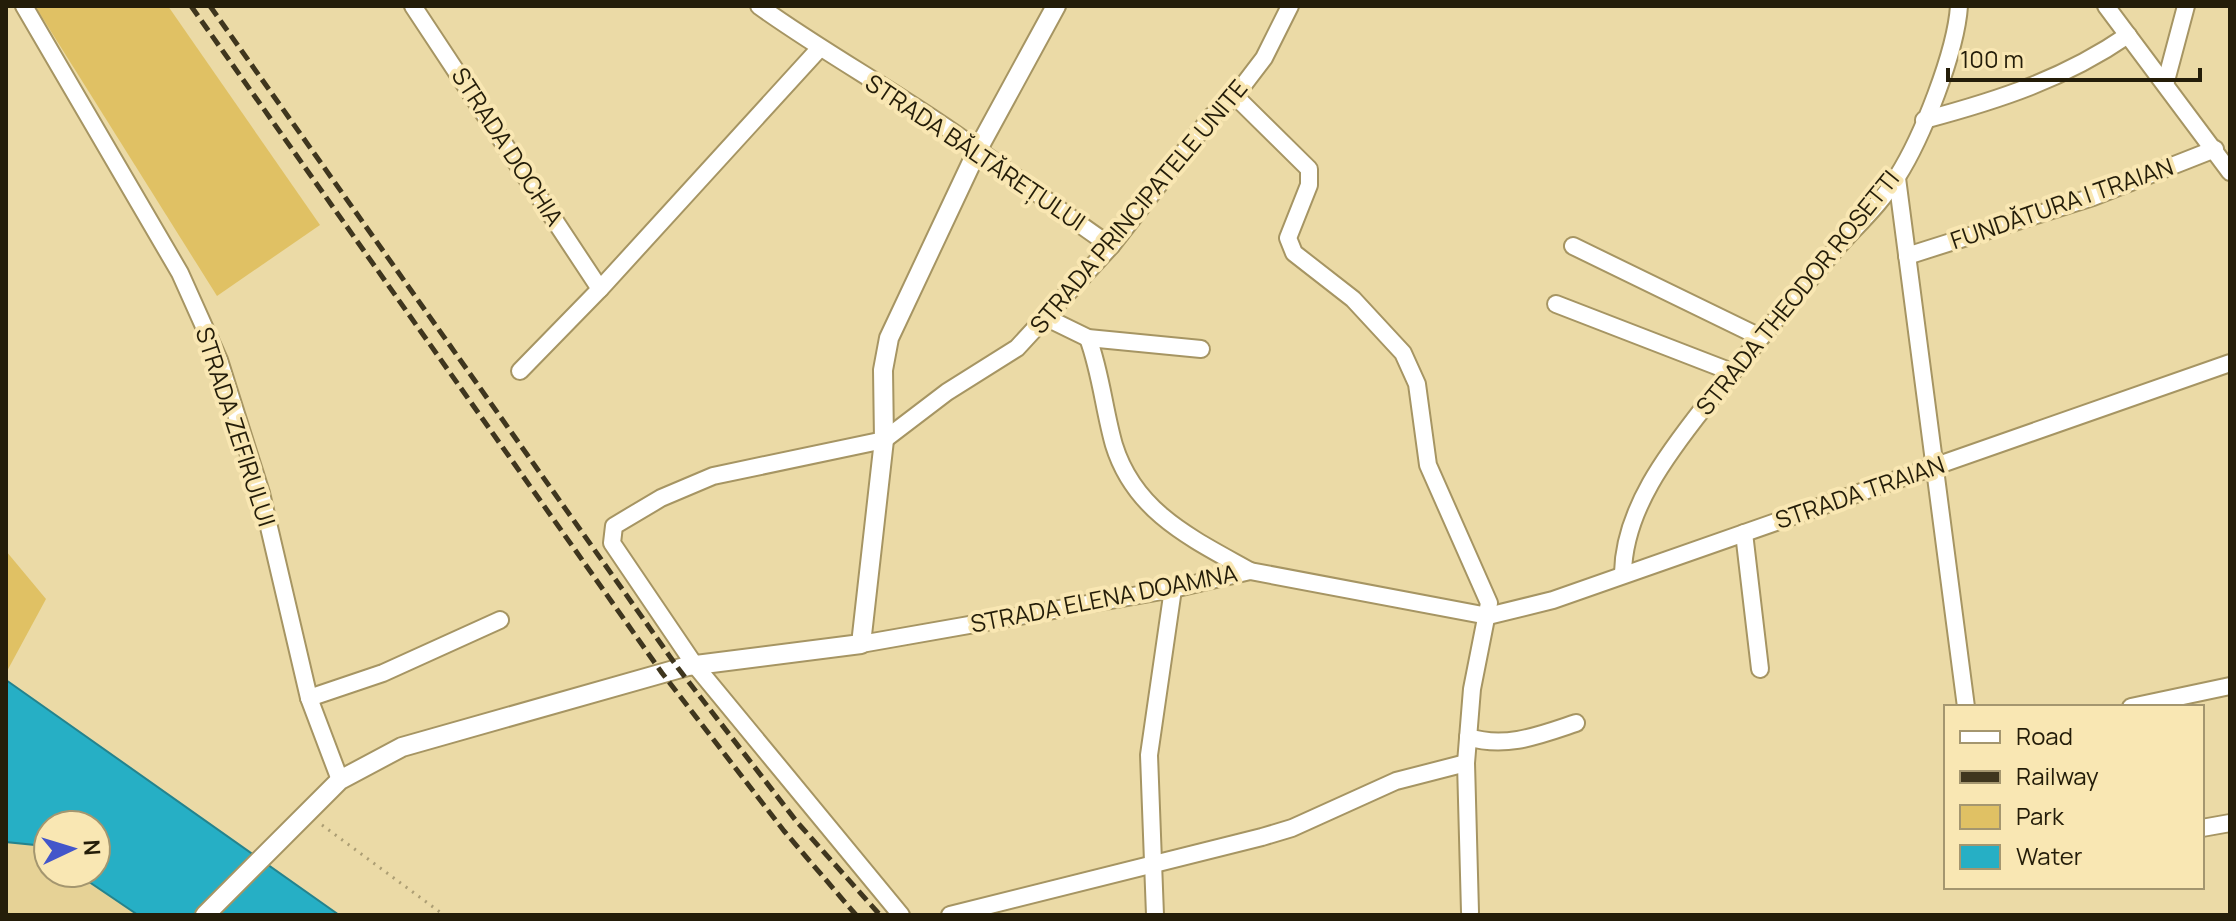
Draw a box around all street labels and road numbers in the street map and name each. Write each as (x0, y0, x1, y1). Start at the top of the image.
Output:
street label: STRADA DOCHIA (445, 60, 572, 232)
street label: STRADA BĂLTĂREȚULUI (859, 66, 1092, 238)
street label: STRADA PRINCIPATELE UNITE (1022, 72, 1254, 340)
street label: FUNDĂTURA I TRAIAN (1946, 149, 2177, 256)
street label: STRADA THEODOR ROSETTI (1688, 163, 1906, 421)
street label: STRADA ZEFIRULUI (189, 323, 284, 530)
street label: STRADA TRAIAN (1770, 447, 1949, 536)
street label: STRADA ELENA DOAMNA (967, 555, 1240, 640)

